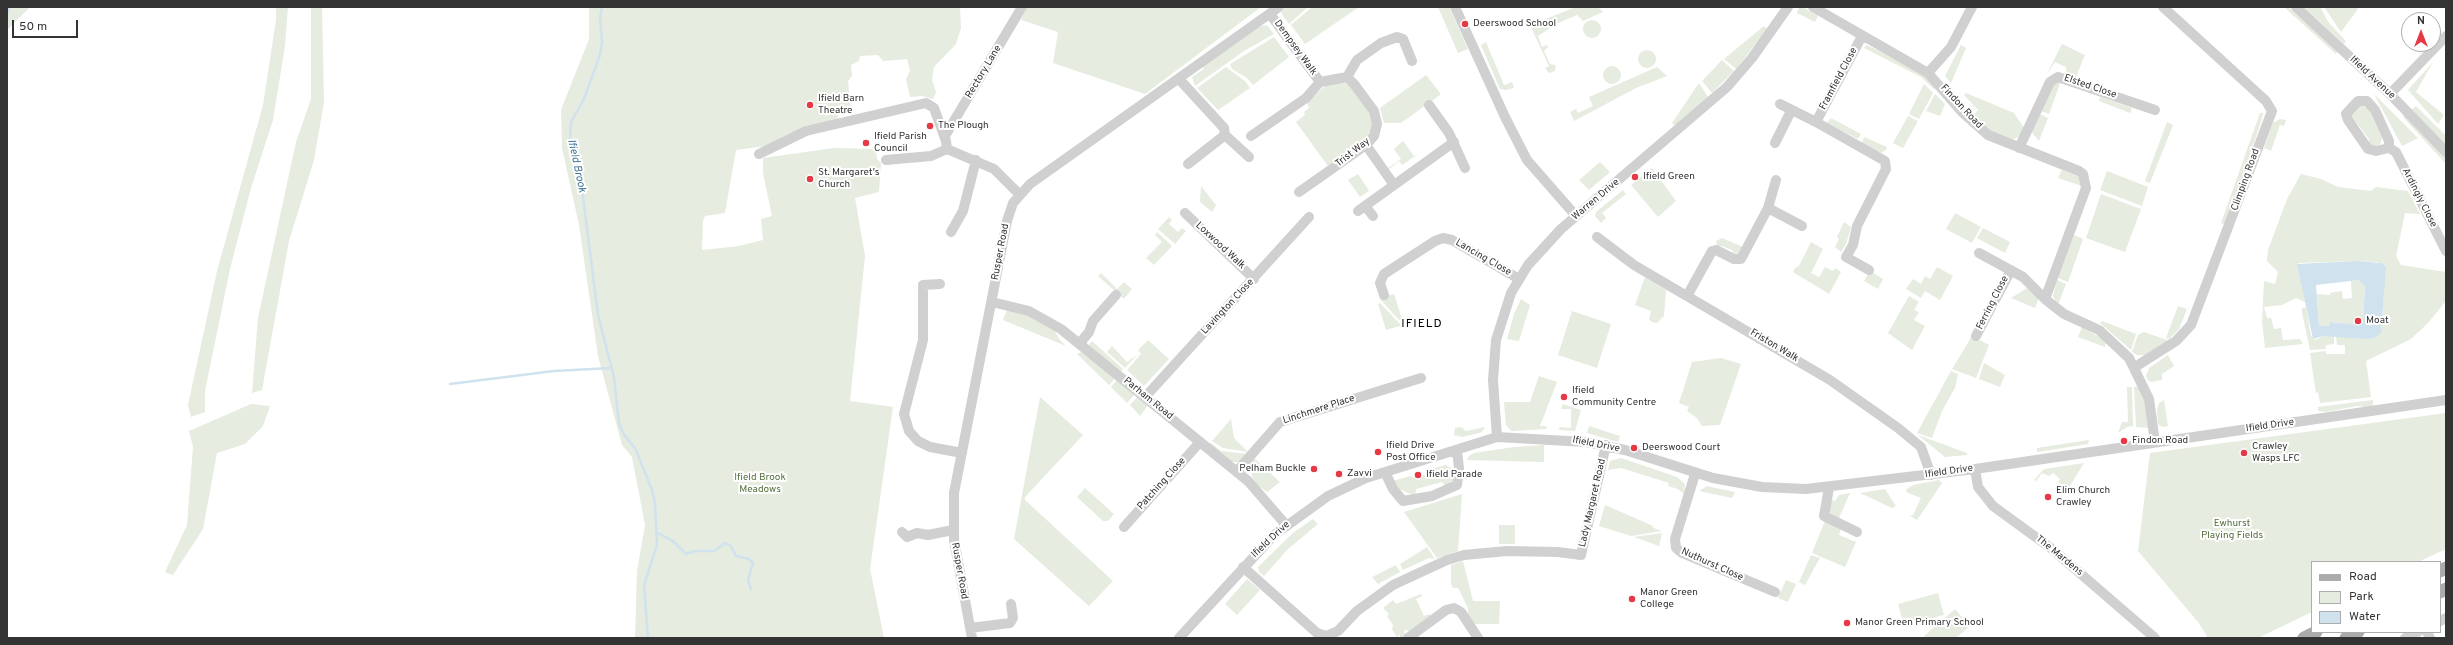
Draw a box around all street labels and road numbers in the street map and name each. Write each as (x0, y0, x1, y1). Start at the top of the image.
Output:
street label: Dempsey Walk (1271, 18, 1319, 78)
street label: Rectory Lane (963, 43, 1005, 101)
street label: Framfield Close (1818, 46, 1860, 112)
street label: Ifield Avenue (2347, 54, 2397, 102)
street label: Elsted Close (2062, 72, 2118, 102)
street label: Findon Road (1937, 82, 1985, 132)
street label: Trist Way (1333, 136, 1373, 170)
street label: Climping Road (2229, 147, 2263, 213)
street label: Ardingly Close (2399, 166, 2439, 230)
street label: Warren Drive (1570, 177, 1622, 223)
street label: Loxwood Walk (1193, 220, 1247, 272)
street label: Rusper Road (990, 223, 1012, 281)
street label: Lancing Close (1453, 237, 1513, 279)
street label: Ferring Close (1974, 274, 2012, 332)
street label: Lavington Close (1199, 277, 1257, 337)
street label: Friston Walk (1748, 327, 1800, 365)
street label: Parham Road (1121, 375, 1175, 423)
street label: Linchmere Place (1282, 393, 1356, 427)
street label: Ifield Drive (2245, 417, 2295, 435)
street label: Ifield Drive (1571, 434, 1621, 456)
street label: Patching Close (1135, 455, 1189, 513)
street label: Lady Margaret Road (1577, 458, 1609, 548)
street label: Ifield Drive (1924, 463, 1974, 481)
street label: Ifield Drive (1249, 519, 1293, 561)
street label: The Mardens (2033, 533, 2085, 579)
street label: Rusper Road (948, 542, 970, 600)
street label: Nuthurst Close (1679, 546, 1745, 584)

